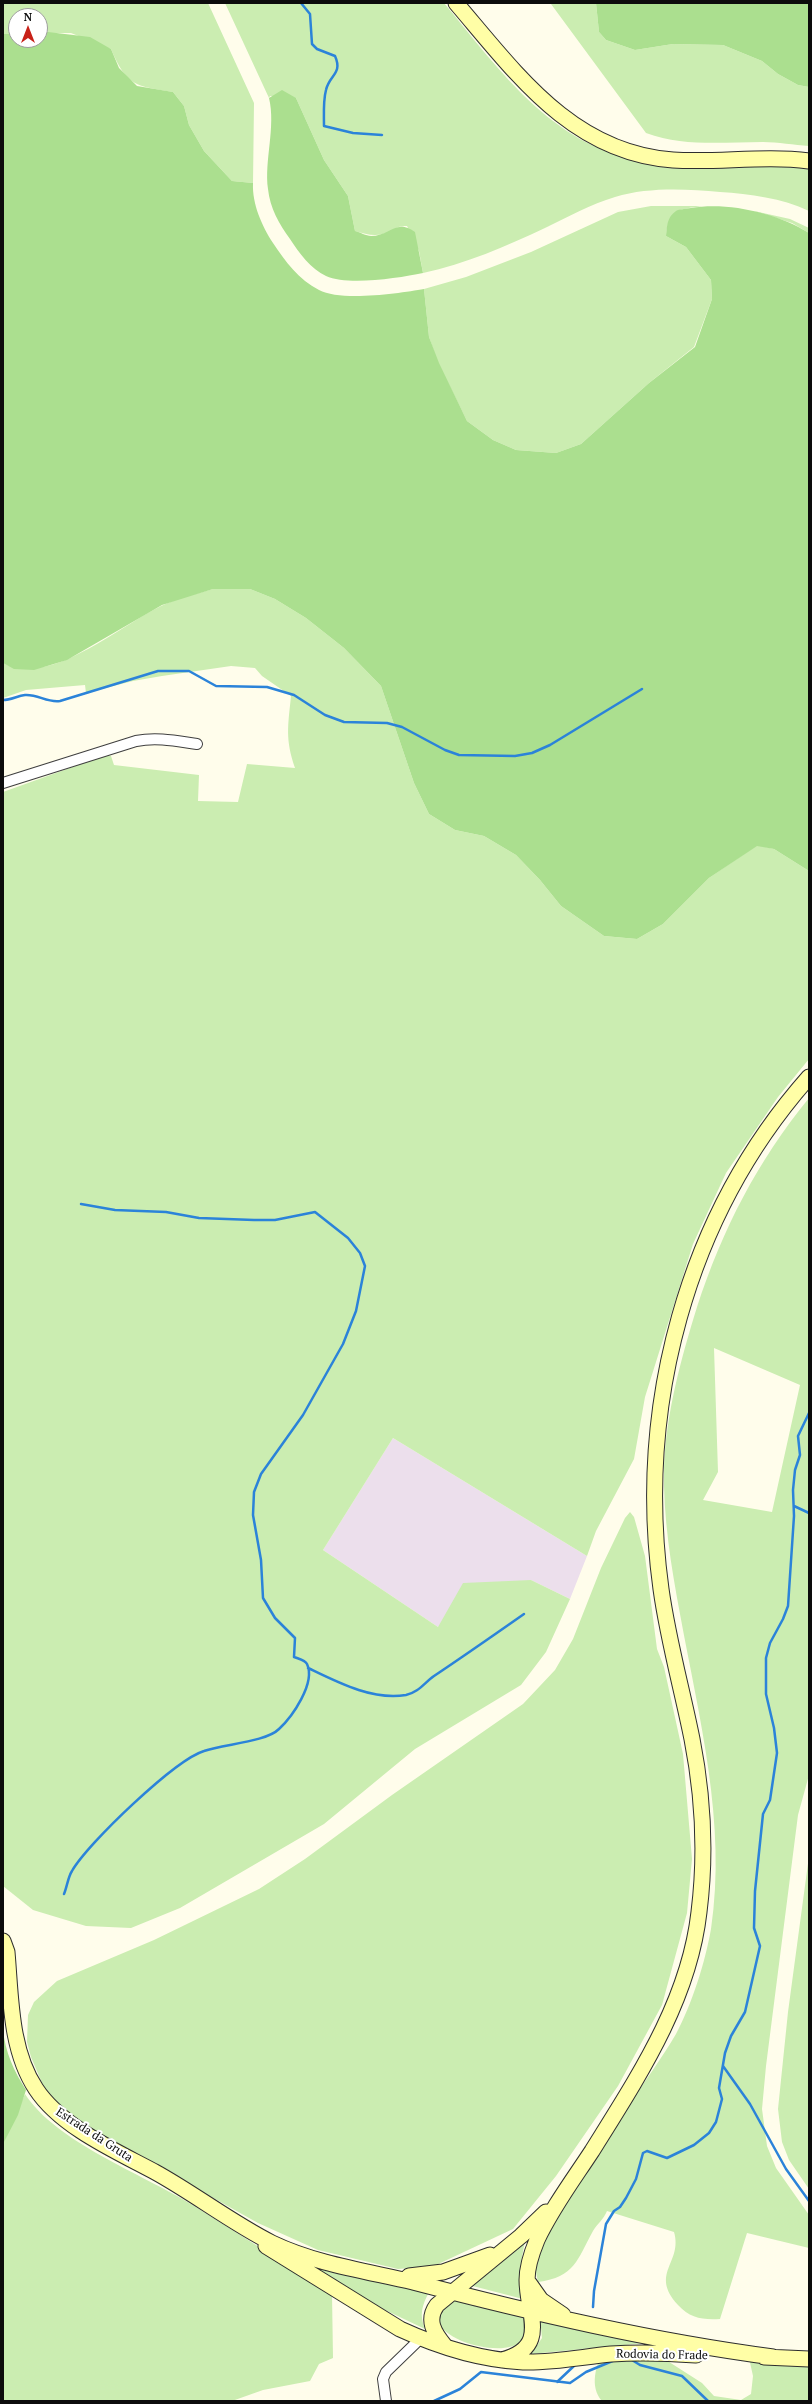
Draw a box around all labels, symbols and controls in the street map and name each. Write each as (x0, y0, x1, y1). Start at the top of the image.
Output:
north arrow (8, 8, 48, 48)
text: N (24, 10, 32, 24)
street label: Estrada da Gruta (53, 2105, 135, 2165)
street label: Rodovia do Frade (616, 2347, 708, 2363)

